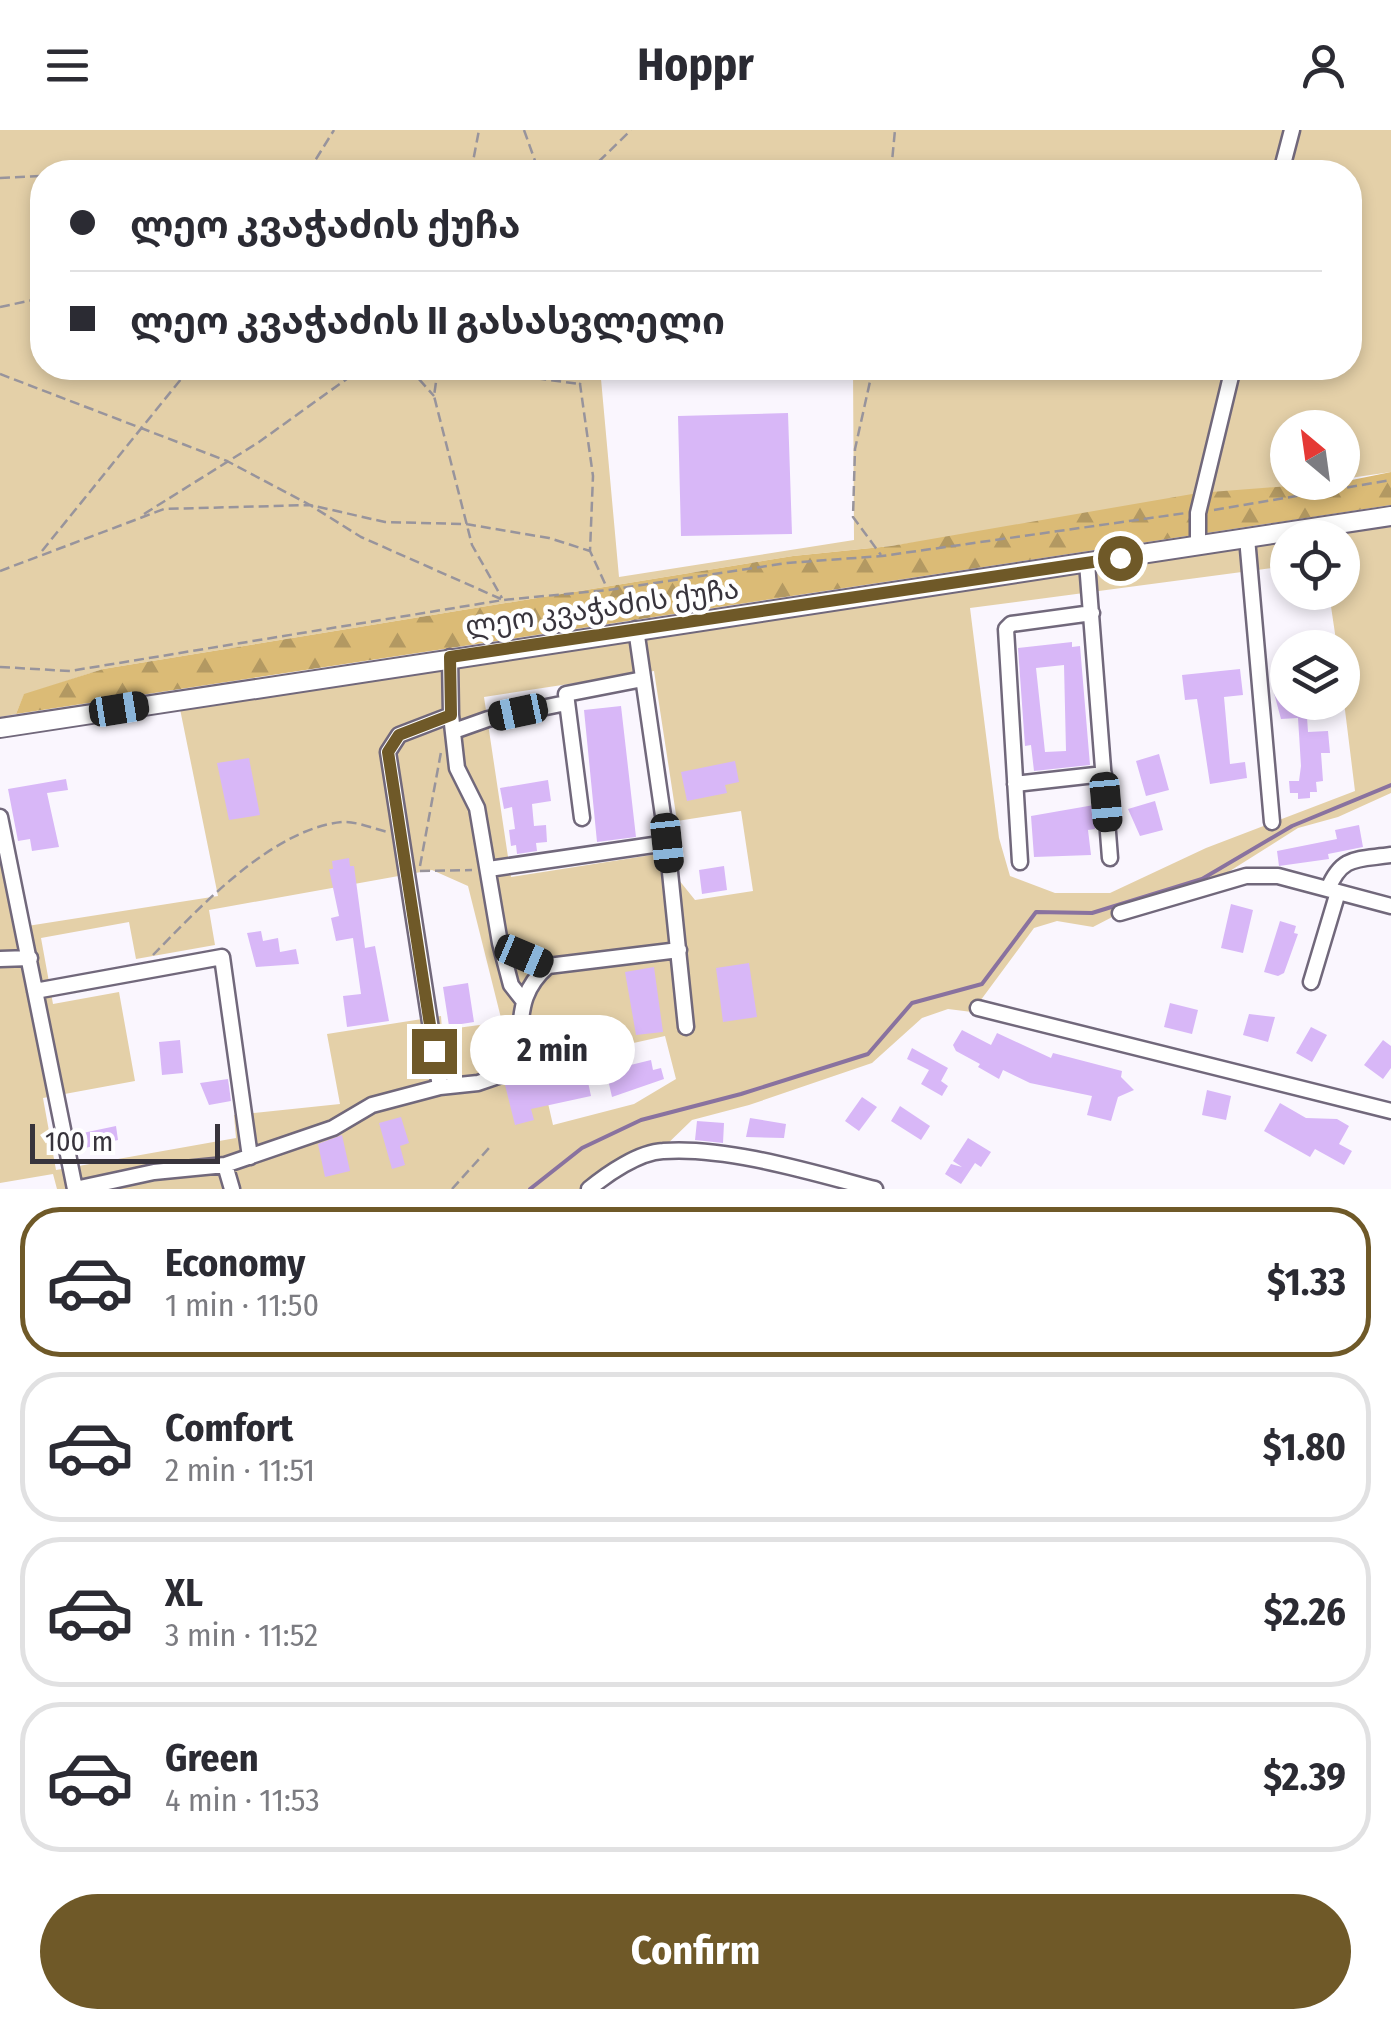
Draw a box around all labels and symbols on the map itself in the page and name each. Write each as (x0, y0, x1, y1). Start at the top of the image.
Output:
north arrow (1270, 410, 1360, 500)
route start (1098, 536, 1143, 581)
street label: ლეო კვაჭაძის ქუჩა (463, 572, 741, 643)
car (87, 689, 151, 729)
car (486, 691, 550, 733)
car (1088, 771, 1124, 833)
car (649, 812, 685, 874)
car (491, 930, 557, 982)
callout: 2 min (469, 1016, 634, 1086)
route end (412, 1029, 457, 1074)
scale bar (30, 1119, 220, 1164)

